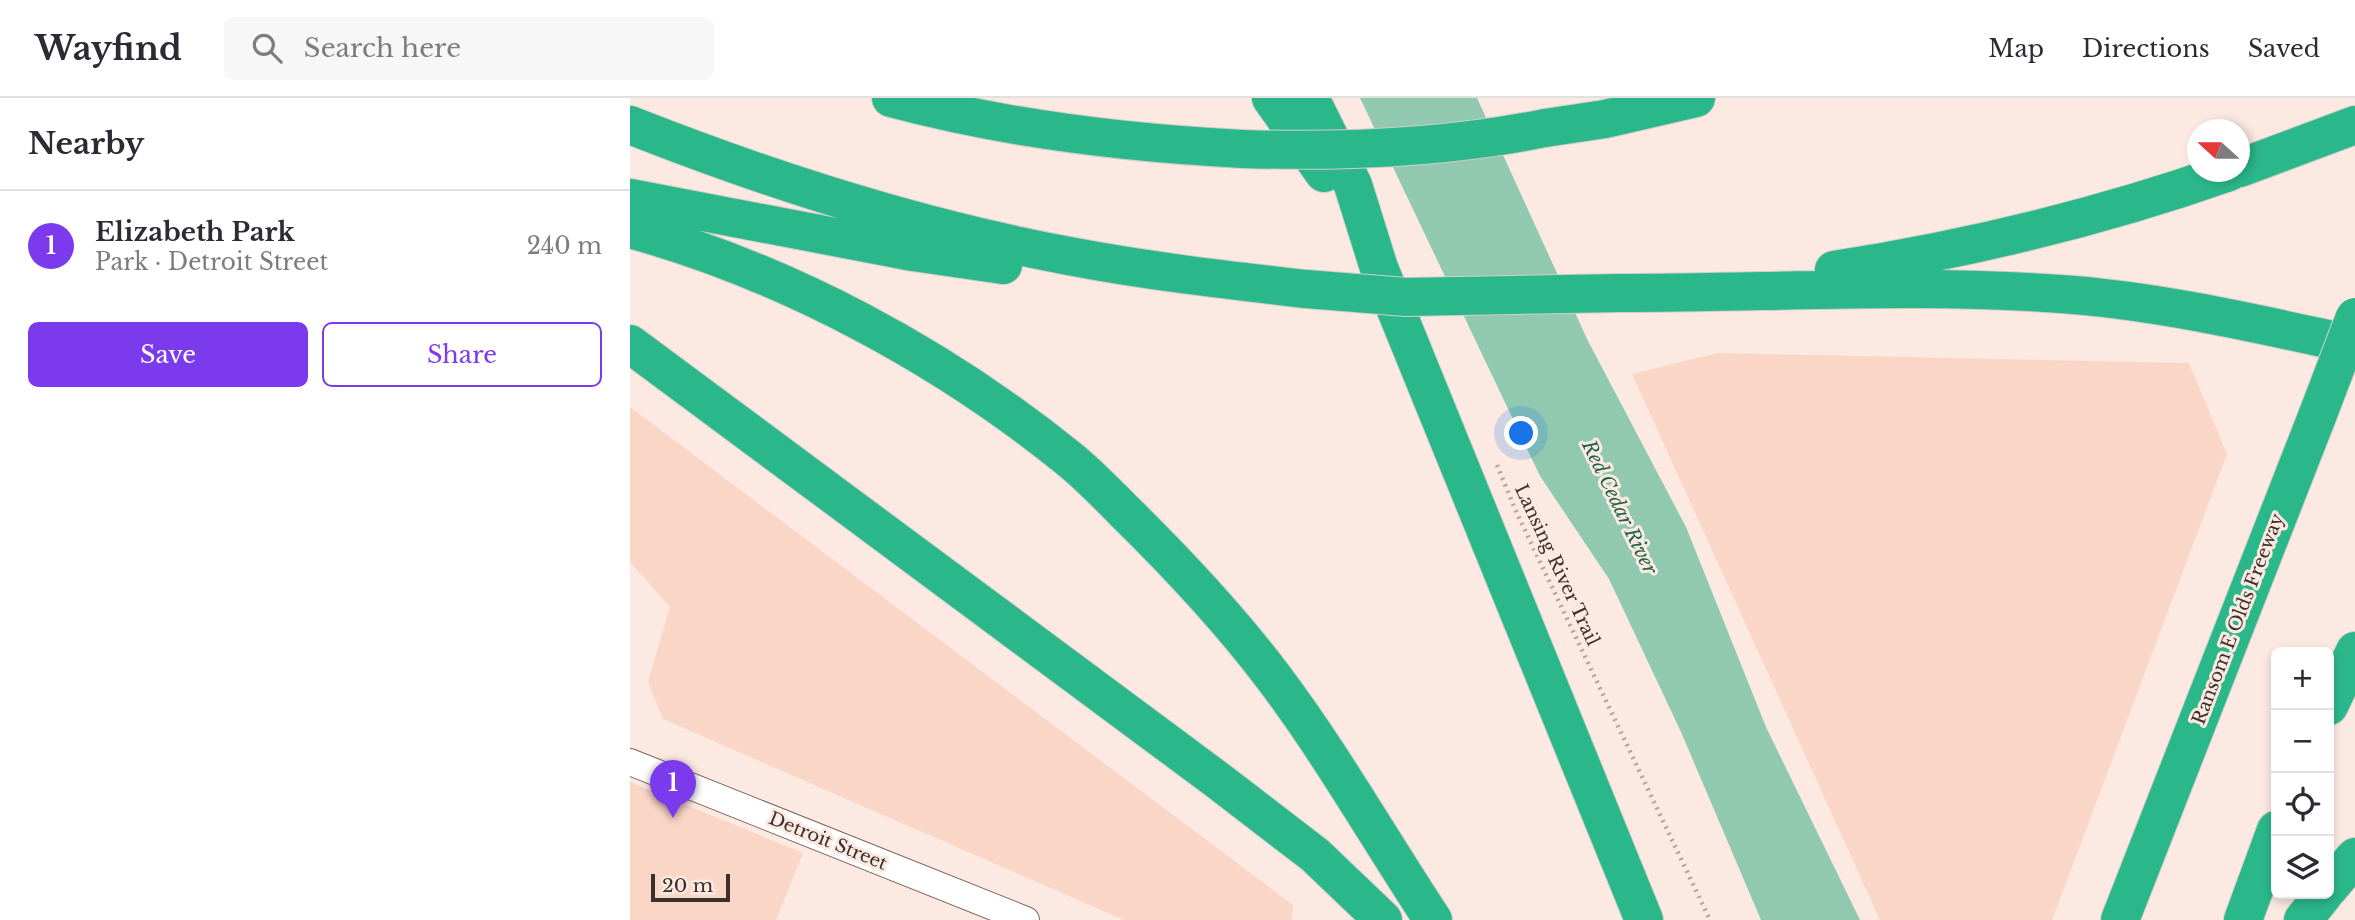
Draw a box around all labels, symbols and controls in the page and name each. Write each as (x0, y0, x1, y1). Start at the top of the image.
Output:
search box (224, 17, 714, 80)
text: Wayfind (35, 28, 182, 69)
icon: search (248, 29, 286, 67)
text: Search here (304, 32, 461, 64)
text: Map (1988, 34, 2044, 63)
text: Directions (2082, 34, 2210, 63)
text: Saved (2248, 34, 2320, 63)
north arrow (2187, 119, 2250, 182)
text: Nearby (28, 125, 144, 162)
text: Elizabeth Park (95, 216, 295, 248)
text: 1 (46, 232, 56, 260)
text: 240 m (527, 232, 602, 260)
text: Park · Detroit Street (95, 248, 328, 276)
button: Save (28, 322, 308, 387)
button: Share (322, 322, 602, 387)
your location (1504, 416, 1538, 450)
water label: Red Cedar River (1577, 436, 1662, 579)
street label: Lansing River Trail (1510, 481, 1604, 649)
street label: Ransom E Olds Freeway (2188, 510, 2289, 728)
map controls (2271, 647, 2334, 899)
button: + (2271, 647, 2334, 710)
button: − (2271, 710, 2334, 773)
pin: 1 (650, 760, 696, 818)
button: locate (2271, 773, 2334, 836)
street label: Detroit Street (766, 807, 890, 875)
button: layers (2271, 836, 2334, 899)
scale bar (651, 871, 730, 903)
text: 20 m (662, 874, 713, 897)

